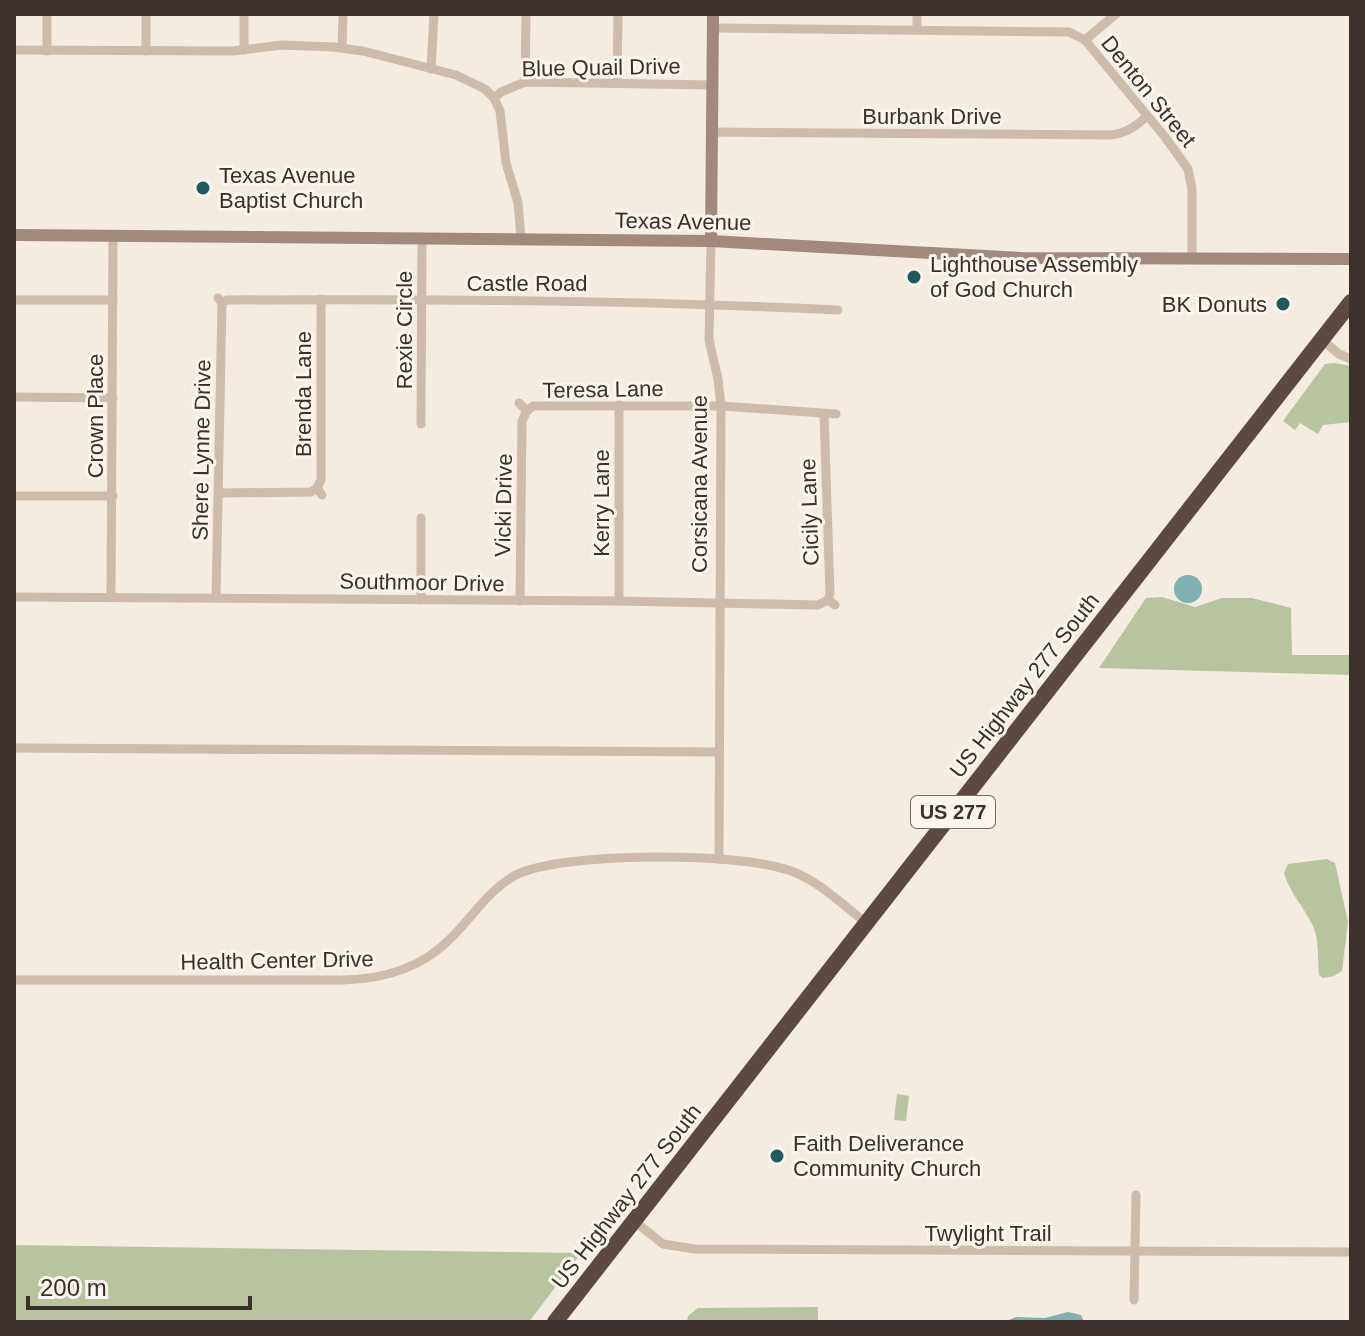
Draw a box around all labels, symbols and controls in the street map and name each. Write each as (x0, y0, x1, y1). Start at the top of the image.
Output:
street label: Denton Street (1096, 31, 1201, 152)
street label: Blue Quail Drive (521, 54, 681, 81)
street label: Burbank Drive (862, 104, 1002, 129)
place label: Texas Avenue Baptist Church (219, 163, 363, 213)
marker: Texas Avenue Baptist Church (194, 179, 212, 197)
street label: Texas Avenue (614, 208, 751, 235)
place label: Lighthouse Assembly of God Church (930, 252, 1138, 302)
marker: Lighthouse Assembly of God Church (905, 268, 923, 286)
street label: Rexie Circle (392, 271, 417, 389)
street label: Castle Road (466, 271, 588, 296)
place label: BK Donuts (1162, 292, 1267, 317)
marker: BK Donuts (1274, 295, 1292, 313)
street label: Brenda Lane (291, 331, 316, 457)
street label: Crown Place (83, 354, 108, 478)
street label: Shere Lynne Drive (187, 359, 216, 541)
street label: Teresa Lane (542, 376, 664, 403)
street label: Corsicana Avenue (687, 395, 712, 573)
street label: Kerry Lane (589, 449, 614, 557)
street label: Vicki Drive (490, 453, 517, 557)
street label: Cicily Lane (795, 458, 824, 566)
street label: Southmoor Drive (339, 569, 505, 596)
street label: US Highway 277 South (945, 588, 1104, 783)
road number: US 277 (911, 796, 995, 828)
street label: Health Center Drive (180, 946, 374, 975)
street label: US Highway 277 South (547, 1099, 706, 1294)
place label: Faith Deliverance Community Church (793, 1131, 981, 1181)
marker: Faith Deliverance Community Church (768, 1147, 786, 1165)
street label: Twylight Trail (924, 1221, 1052, 1246)
scale bar (28, 1260, 250, 1310)
text: 200 m (40, 1274, 107, 1301)

